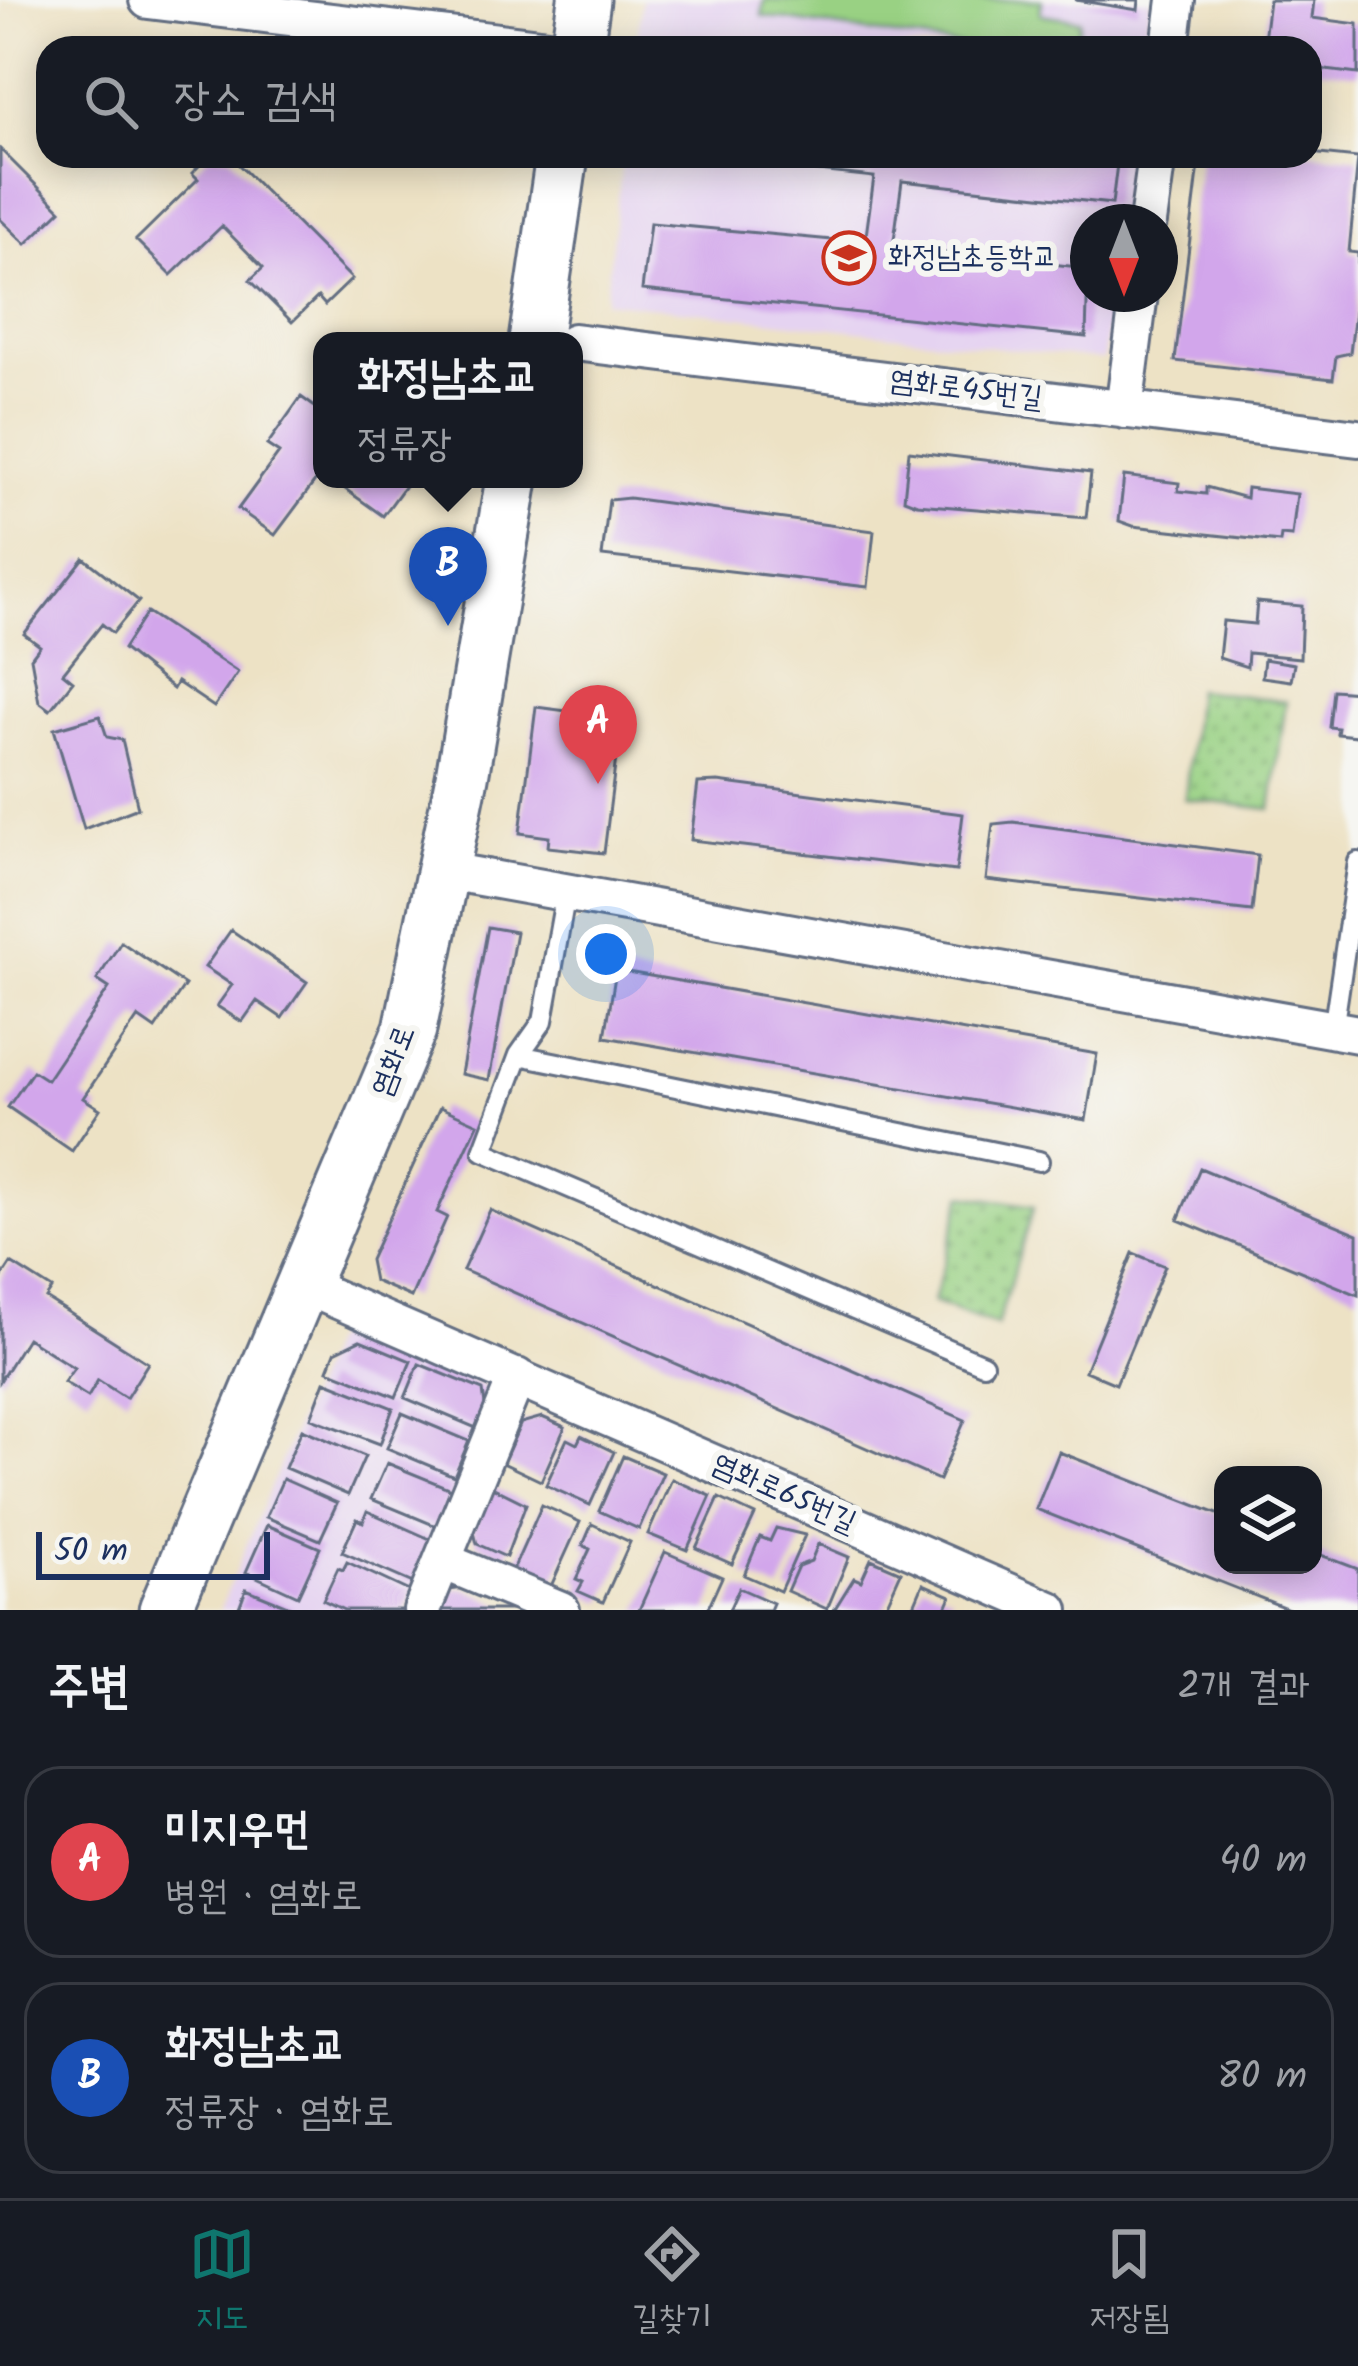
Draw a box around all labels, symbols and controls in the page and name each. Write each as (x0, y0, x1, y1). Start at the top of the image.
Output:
search box (36, 36, 1322, 168)
text: 장소 검색 (174, 66, 337, 138)
icon: search (78, 69, 144, 135)
north arrow (1070, 204, 1178, 312)
school or university icon: 화정남초등학교 (821, 230, 877, 286)
place label: 화정남초등학교 (888, 234, 1057, 282)
popup (313, 332, 583, 488)
text: 화정남초교 (357, 343, 539, 415)
street label: 염화로45번길 (887, 357, 1045, 423)
text: 정류장 (357, 415, 452, 477)
pin: B (409, 527, 487, 626)
pin: A (559, 685, 637, 784)
your location (576, 924, 636, 984)
street label: 염화로 (359, 1019, 429, 1103)
street label: 염화로65번길 (704, 1441, 864, 1547)
map controls (1214, 1466, 1322, 1574)
button: layers (1214, 1466, 1322, 1574)
scale bar (36, 1526, 270, 1579)
text: 50 m (54, 1526, 128, 1579)
text: 주변 (48, 1648, 130, 1729)
text: 2개 결과 (1178, 1657, 1310, 1719)
text: 미지우먼 (165, 1795, 310, 1867)
text: A (78, 1831, 102, 1893)
text: 40 m (1219, 1831, 1307, 1893)
text: 병원 · 염화로 (165, 1867, 362, 1929)
text: 화정남초교 (165, 2011, 346, 2083)
text: B (78, 2047, 102, 2109)
text: 80 m (1217, 2047, 1307, 2109)
text: 정류장 · 염화로 (165, 2083, 394, 2145)
tab: 지도 (189, 2221, 255, 2346)
tab: 길찾기 (632, 2221, 712, 2346)
tab: 저장됨 (1090, 2221, 1169, 2346)

